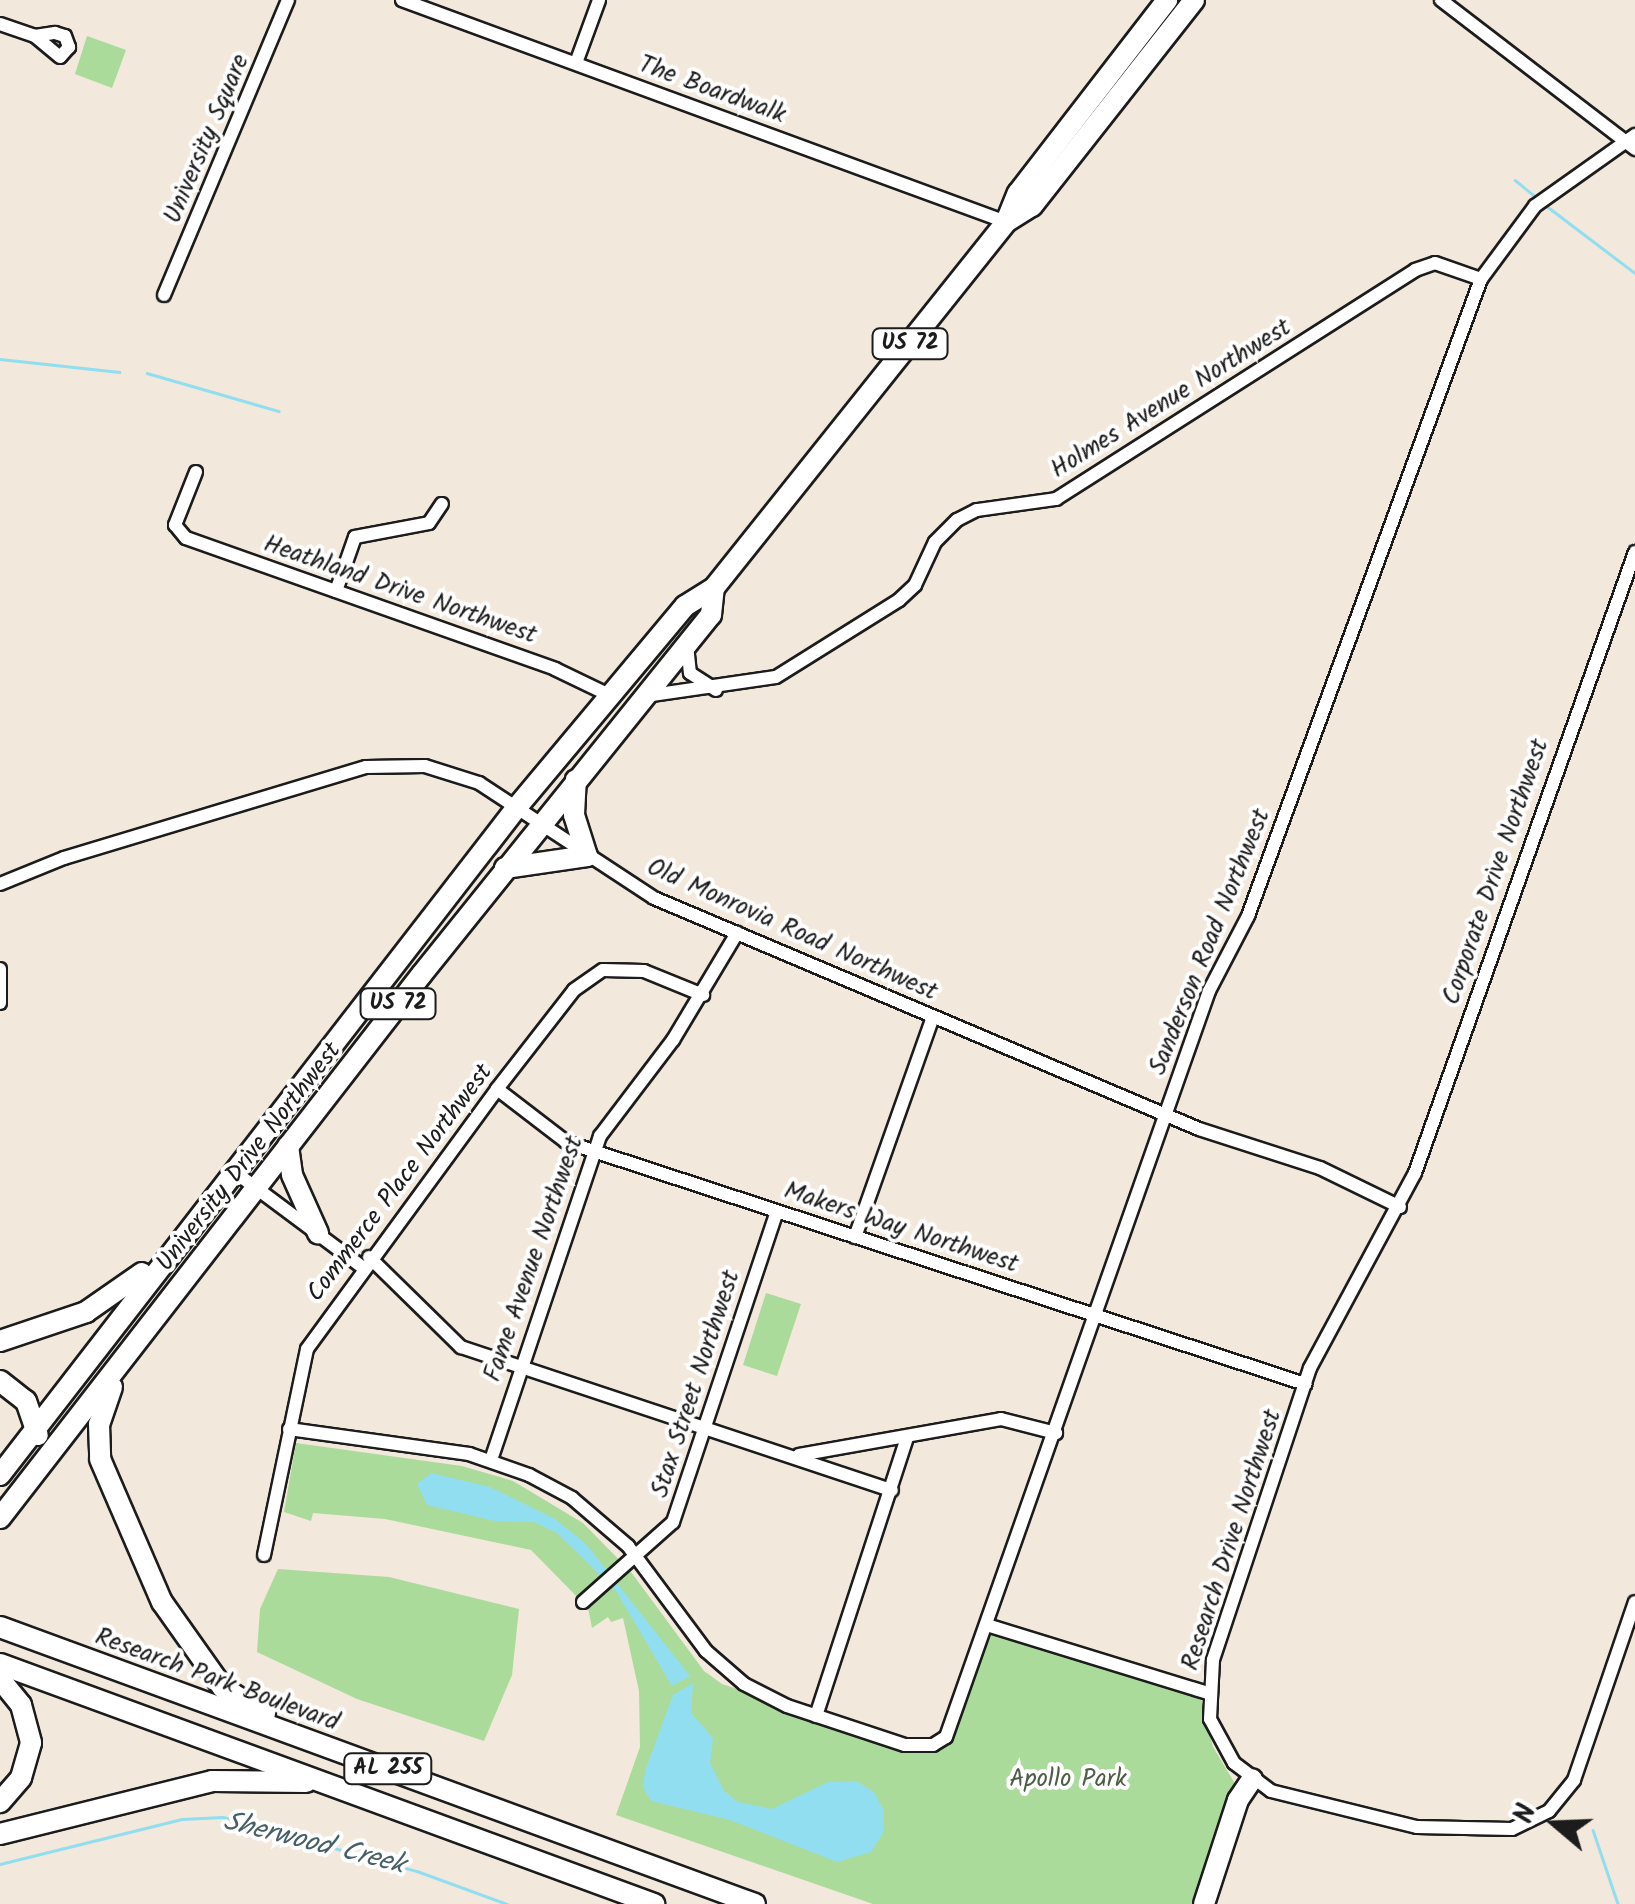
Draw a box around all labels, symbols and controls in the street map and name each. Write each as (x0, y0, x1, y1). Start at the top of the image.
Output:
street label: University Square (158, 50, 256, 228)
street label: The Boardwalk (634, 50, 790, 130)
street label: Holmes Avenue Northwest (1045, 313, 1297, 485)
road number: US 72 (870, 327, 950, 361)
street label: Heathland Drive Northwest (260, 529, 540, 651)
street label: Corporate Drive Northwest (1436, 735, 1556, 1009)
street label: Sanderson Road Northwest (1143, 805, 1277, 1079)
street label: Old Monrovia Road Northwest (642, 852, 942, 1008)
road number: US 72 (358, 987, 438, 1021)
street label: University Drive Northwest (150, 1036, 348, 1278)
street label: Commerce Place Northwest (301, 1058, 499, 1308)
street label: Fame Avenue Northwest (478, 1132, 590, 1386)
street label: Makers Way Northwest (780, 1176, 1022, 1280)
street label: Stax Street Northwest (645, 1267, 747, 1501)
street label: Research Drive Northwest (1176, 1406, 1288, 1674)
street label: Research Park Boulevard (91, 1622, 343, 1738)
road number: AL 255 (343, 1752, 433, 1786)
park label: Apollo Park (1009, 1764, 1127, 1794)
north arrow (1505, 1774, 1605, 1874)
text: N (1502, 1798, 1550, 1830)
water label: Sherwood Creek (220, 1805, 408, 1883)

